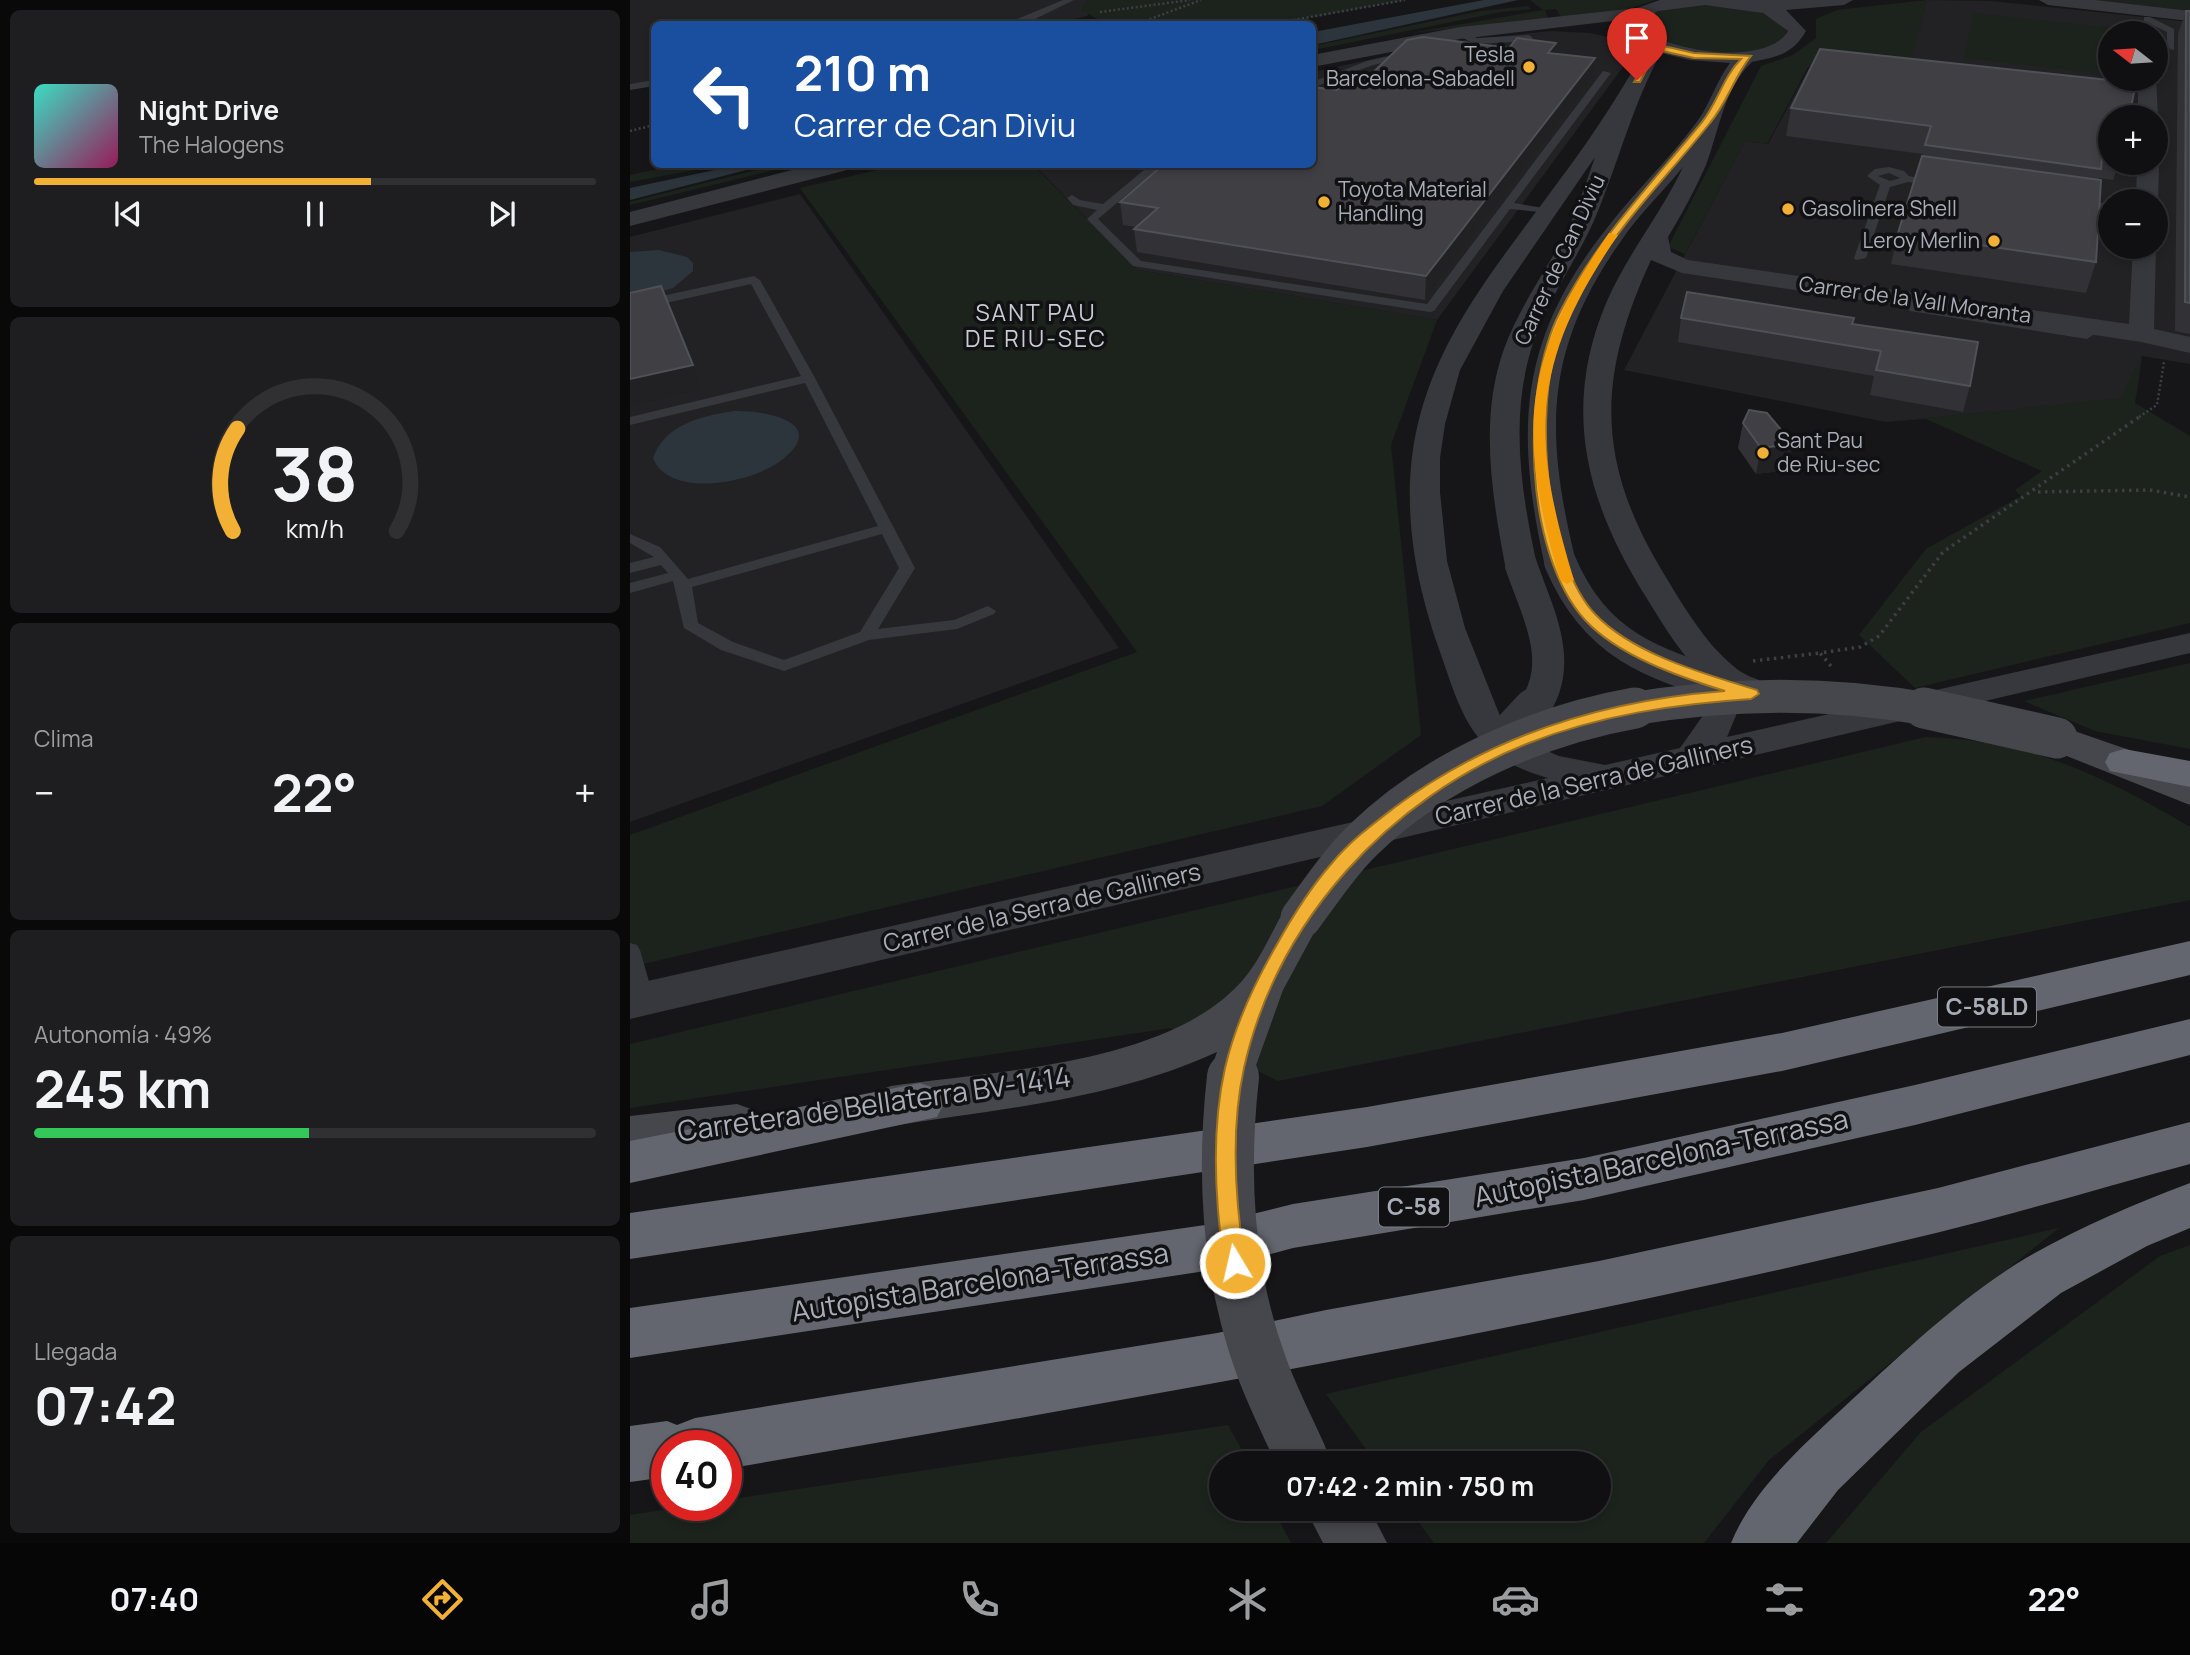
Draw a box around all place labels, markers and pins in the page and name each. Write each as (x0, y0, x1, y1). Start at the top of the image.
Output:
pin (1607, 8, 1667, 80)
place label: Tesla Barcelona-Sabadell (1326, 40, 1515, 92)
marker: Tesla Barcelona-Sabadell (1521, 59, 1537, 75)
place label: Toyota Material Handling (1338, 175, 1487, 227)
marker: Toyota Material Handling (1316, 194, 1332, 210)
place label: Gasolinera Shell (1802, 194, 1957, 222)
marker: Gasolinera Shell (1780, 201, 1796, 217)
place label: Leroy Merlin (1863, 226, 1980, 254)
marker: Leroy Merlin (1986, 233, 2002, 249)
place label: Sant Pau de Riu-sec (1777, 426, 1880, 478)
marker: Sant Pau de Riu-sec (1755, 445, 1771, 461)

